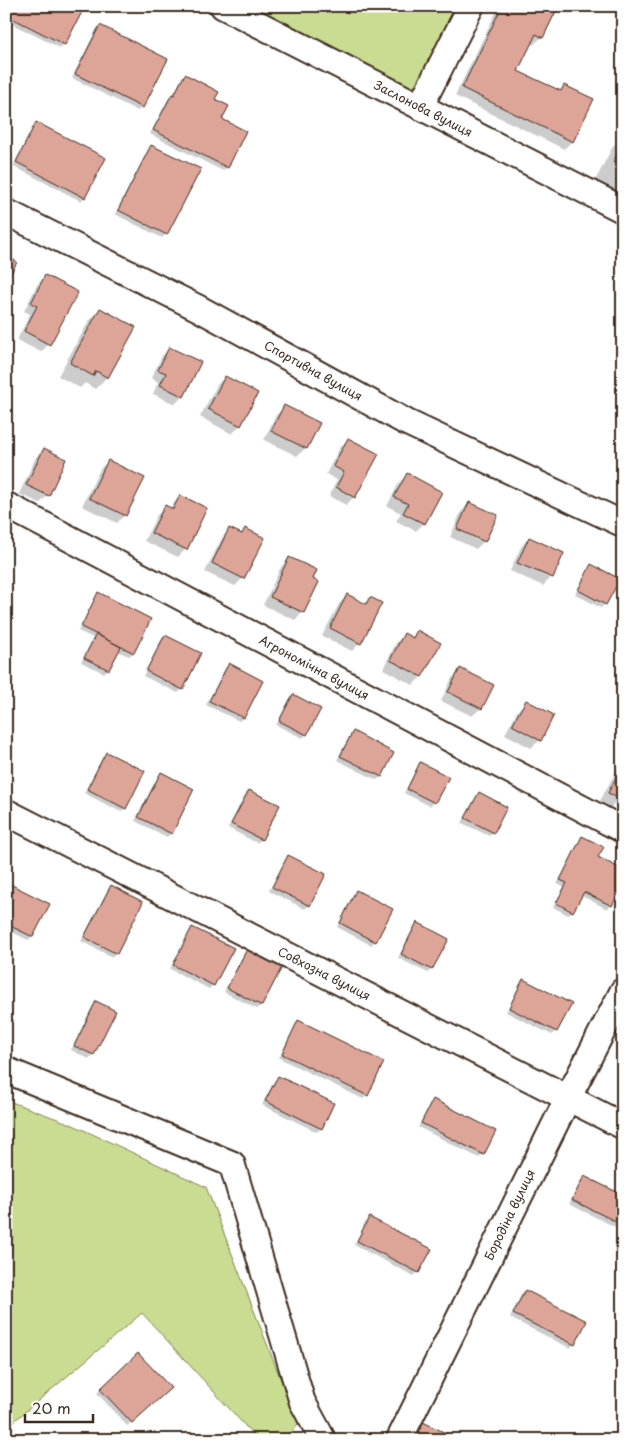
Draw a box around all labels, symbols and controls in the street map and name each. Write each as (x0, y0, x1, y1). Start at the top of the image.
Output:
street label: Заслонова вулиця (371, 76, 476, 141)
street label: Спортивна вулиця (261, 336, 366, 405)
street label: Агрономічна вулиця (256, 630, 373, 704)
street label: Совхозна вулиця (275, 942, 374, 1004)
street label: Бородіна вулиця (479, 1166, 539, 1263)
scale bar (25, 1391, 92, 1423)
text: 20 m (32, 1396, 71, 1419)

